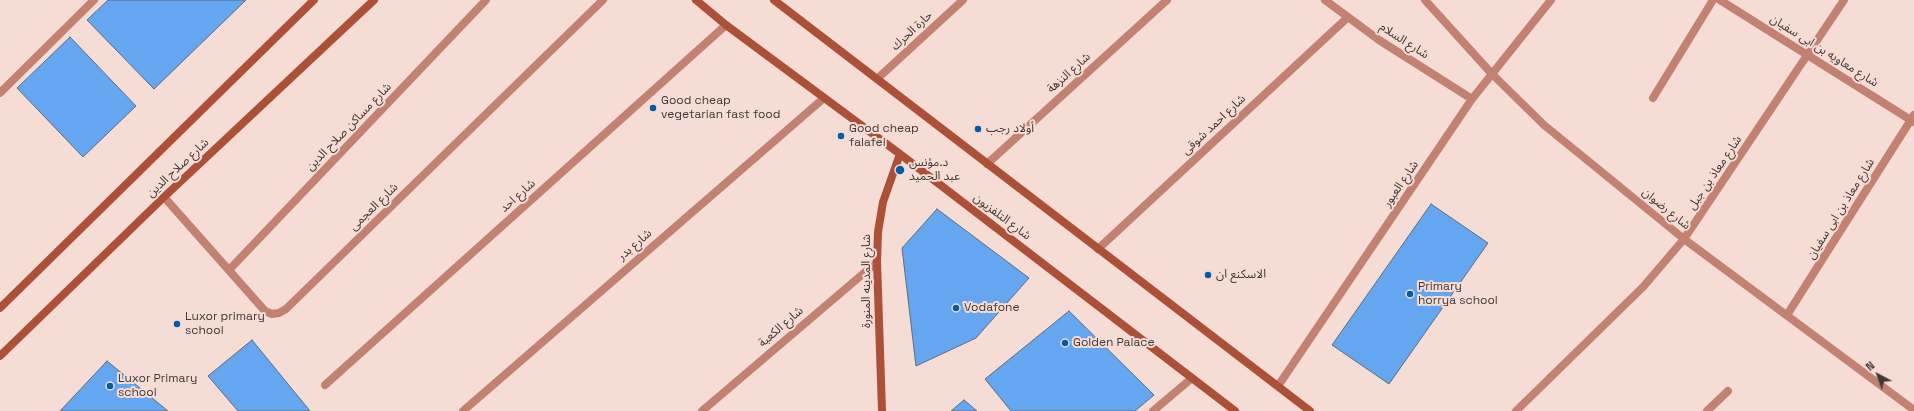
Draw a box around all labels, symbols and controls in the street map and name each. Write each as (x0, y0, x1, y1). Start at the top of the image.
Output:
street label: حارة الحرك (888, 8, 936, 54)
street label: شارع معاويه بن ابى سفيان (1767, 12, 1881, 90)
street label: شارع السلام (1377, 20, 1431, 62)
street label: شارع النزهة (1044, 50, 1094, 96)
street label: شارع مساكن صلاح الدين (303, 80, 395, 174)
street label: شارع احمد شوقى (1179, 92, 1249, 158)
place label: Good cheap vegetarian fast food (661, 94, 781, 122)
marker: Good cheap vegetarian fast food (648, 103, 658, 113)
place label: Good cheap falafel (849, 122, 919, 150)
place label: أولاد رجب (986, 122, 1034, 136)
marker: أولاد رجب (973, 124, 983, 134)
marker: Good cheap falafel (836, 131, 846, 141)
street label: شارع معاذ بن جبل (1685, 133, 1745, 213)
street label: شارع صلاح الدين (144, 135, 212, 201)
place label: د.مؤنس عبد الحميد (909, 156, 960, 184)
street label: شارع معاذ بن ابى سفيان (1804, 156, 1878, 262)
street label: شارع العبور (1380, 158, 1422, 210)
marker: د.مؤنس عبد الحميد (894, 164, 906, 176)
street label: شارع احد (497, 176, 539, 216)
street label: شارع العجمى (347, 180, 401, 234)
street label: شارع رضوان (1639, 185, 1693, 233)
street label: شارع التلفزيون (970, 191, 1034, 243)
street label: شارع بدر (615, 226, 655, 264)
street label: شارع المدينه المنورة (860, 234, 874, 328)
place label: الاسكنع ان (1216, 268, 1266, 282)
marker: الاسكنع ان (1203, 270, 1213, 280)
place label: Primary horrya school (1418, 280, 1498, 308)
marker: Primary horrya school (1405, 289, 1415, 299)
place label: Vodafone (964, 301, 1020, 315)
marker: Vodafone (951, 303, 961, 313)
street label: شارع الكعبة (756, 304, 806, 350)
place label: Luxor primary school (185, 310, 265, 338)
marker: Luxor primary school (172, 319, 182, 329)
place label: Golden Palace (1073, 336, 1154, 350)
marker: Golden Palace (1060, 338, 1070, 348)
north arrow (1858, 355, 1898, 395)
text: N (1863, 358, 1878, 374)
place label: Luxor Primary school (118, 372, 197, 400)
marker: Luxor Primary school (105, 381, 115, 391)

